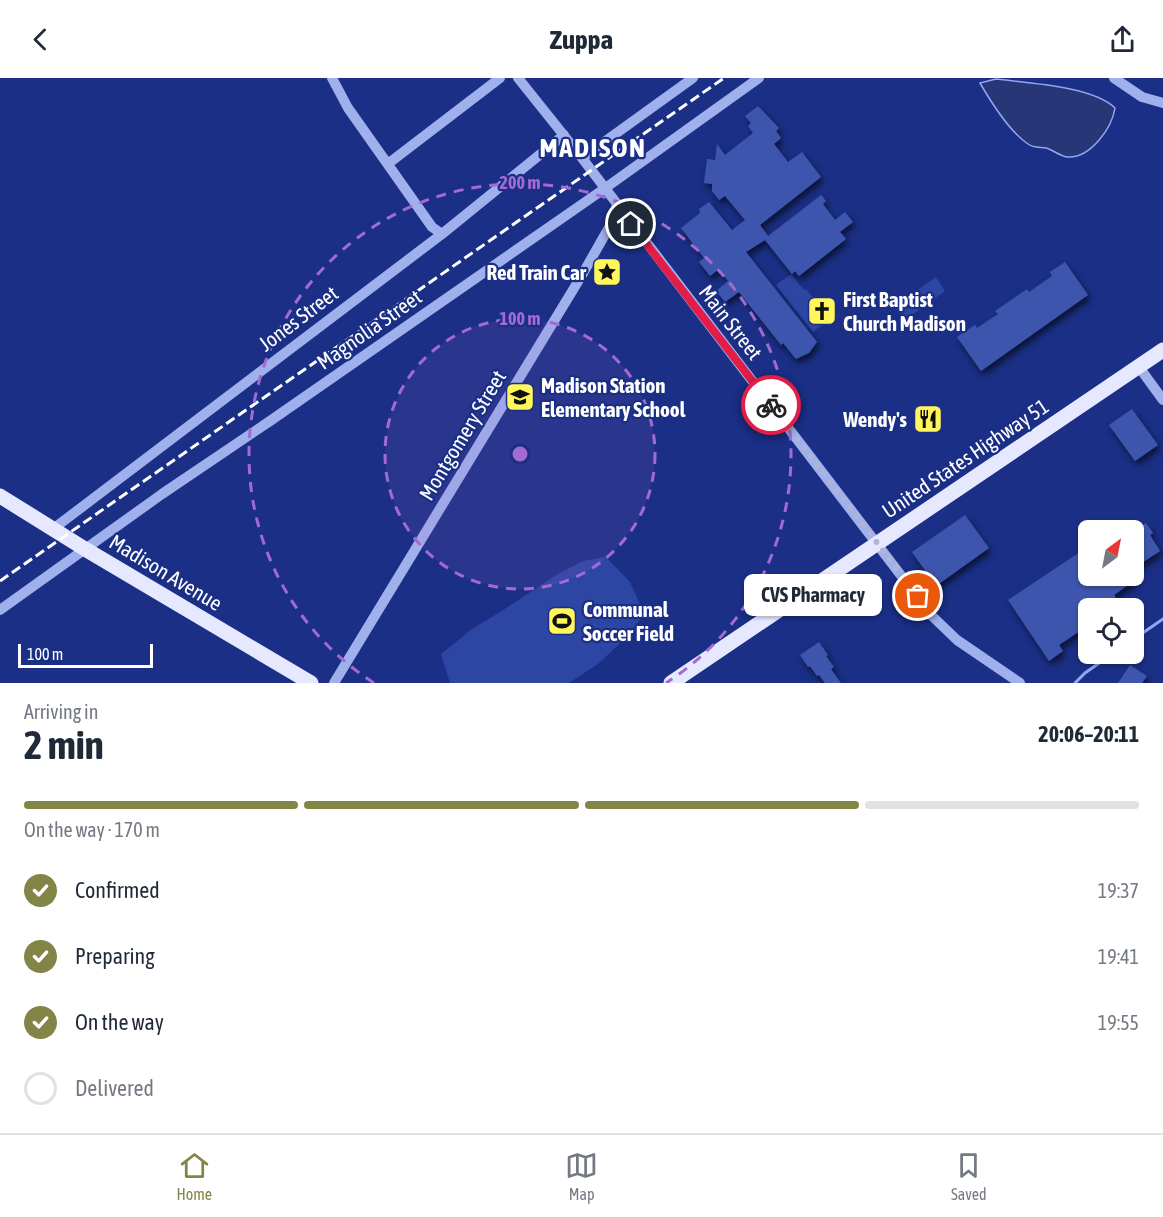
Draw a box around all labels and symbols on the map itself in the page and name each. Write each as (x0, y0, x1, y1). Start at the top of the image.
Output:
district label: MADISON (540, 132, 646, 163)
text: 200 m (500, 172, 540, 193)
pin (605, 198, 656, 249)
place icon: Red Train Car (591, 256, 623, 288)
place label: Red Train Car (486, 260, 587, 284)
street label: Main Street (695, 280, 767, 364)
street label: Jones Street (254, 281, 342, 355)
street label: Magnolia Street (312, 284, 426, 374)
place label: First Baptist Church Madison (843, 287, 966, 335)
church icon: First Baptist Church Madison (806, 295, 838, 327)
text: 100 m (500, 308, 540, 329)
street label: Montgomery Street (414, 366, 510, 504)
place label: Madison Station Elementary School (541, 373, 686, 421)
courier (741, 375, 801, 435)
school or university icon: Madison Station Elementary School (504, 381, 536, 413)
street label: United States Highway 51 (877, 393, 1053, 523)
restaurant icon: Wendy's (912, 403, 944, 435)
place label: Wendy's (842, 407, 908, 431)
centre of rings (510, 444, 530, 464)
north arrow (1078, 520, 1144, 586)
street label: Madison Avenue (105, 529, 227, 615)
pin (892, 570, 943, 621)
callout: CVS Pharmacy (744, 575, 882, 617)
place label: Communal Soccer Field (583, 597, 674, 645)
sports icon: Communal Soccer Field (546, 605, 578, 637)
scale bar (18, 641, 153, 668)

